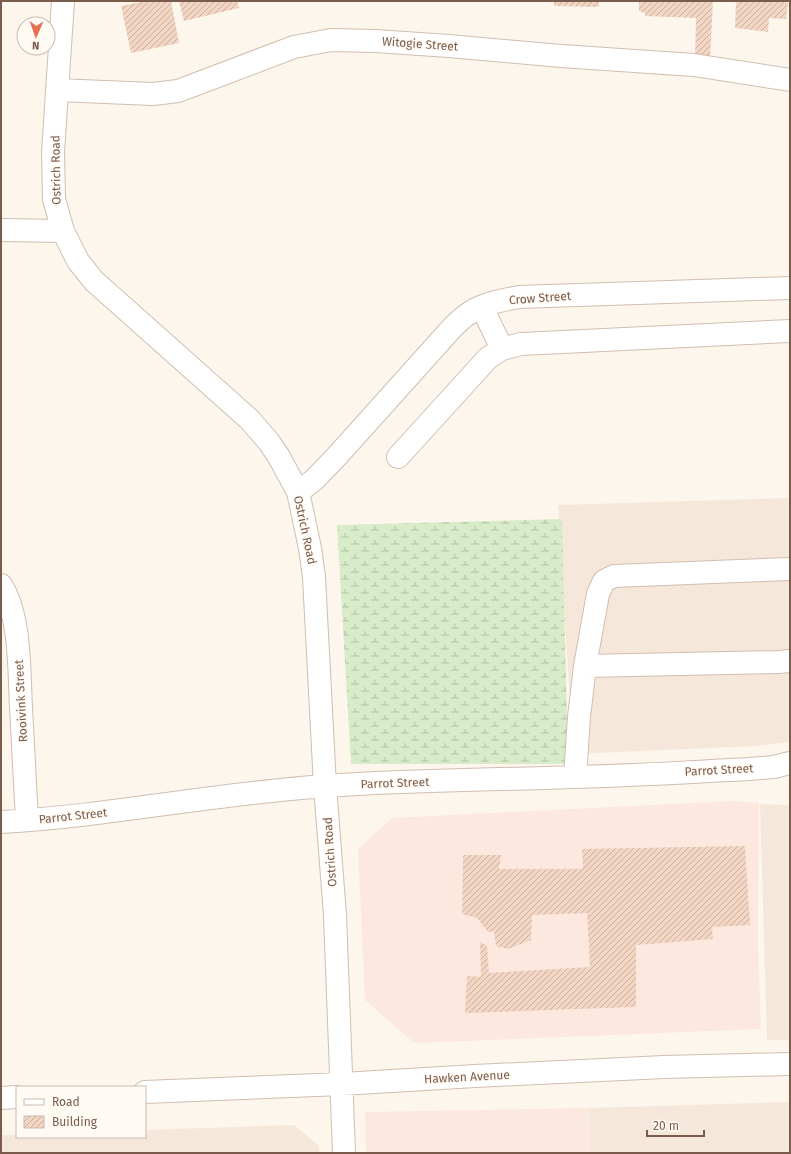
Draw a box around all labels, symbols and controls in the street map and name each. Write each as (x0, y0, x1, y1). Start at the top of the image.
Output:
north arrow (16, 16, 56, 56)
street label: Witogie Street (381, 34, 459, 54)
text: N (32, 39, 40, 52)
street label: Ostrich Road (48, 135, 64, 205)
street label: Crow Street (509, 289, 572, 307)
street label: Ostrich Road (291, 494, 319, 566)
street label: Rooivink Street (12, 659, 30, 743)
street label: Parrot Street (684, 761, 754, 779)
street label: Parrot Street (360, 775, 430, 791)
street label: Parrot Street (38, 805, 109, 827)
street label: Ostrich Road (321, 817, 339, 887)
street label: Hawken Avenue (424, 1068, 510, 1086)
legend (16, 1086, 146, 1138)
text: Road (52, 1095, 80, 1109)
scale bar (647, 1112, 704, 1138)
text: Building (52, 1115, 98, 1129)
text: 20 m (653, 1119, 679, 1133)

